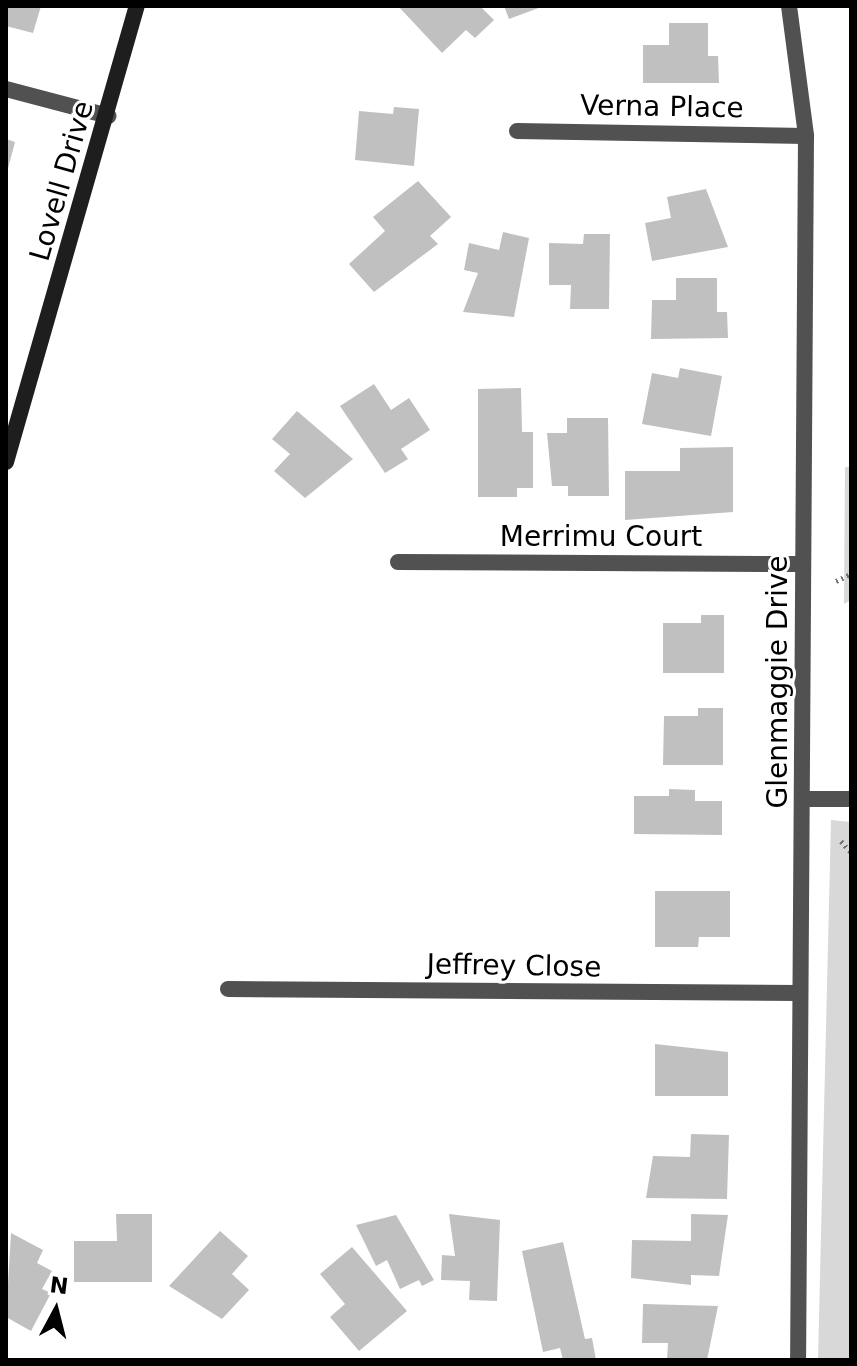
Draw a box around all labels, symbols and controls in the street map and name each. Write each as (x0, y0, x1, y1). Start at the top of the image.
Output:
street label: Verna Place (580, 89, 744, 125)
street label: Lovell Drive (23, 97, 101, 265)
street label: Merrimu Court (500, 520, 702, 554)
street label: Glenmaggie Drive (761, 556, 795, 808)
street label: Jeffrey Close (426, 948, 602, 984)
north arrow (16, 1270, 96, 1350)
text: N (48, 1272, 70, 1299)

